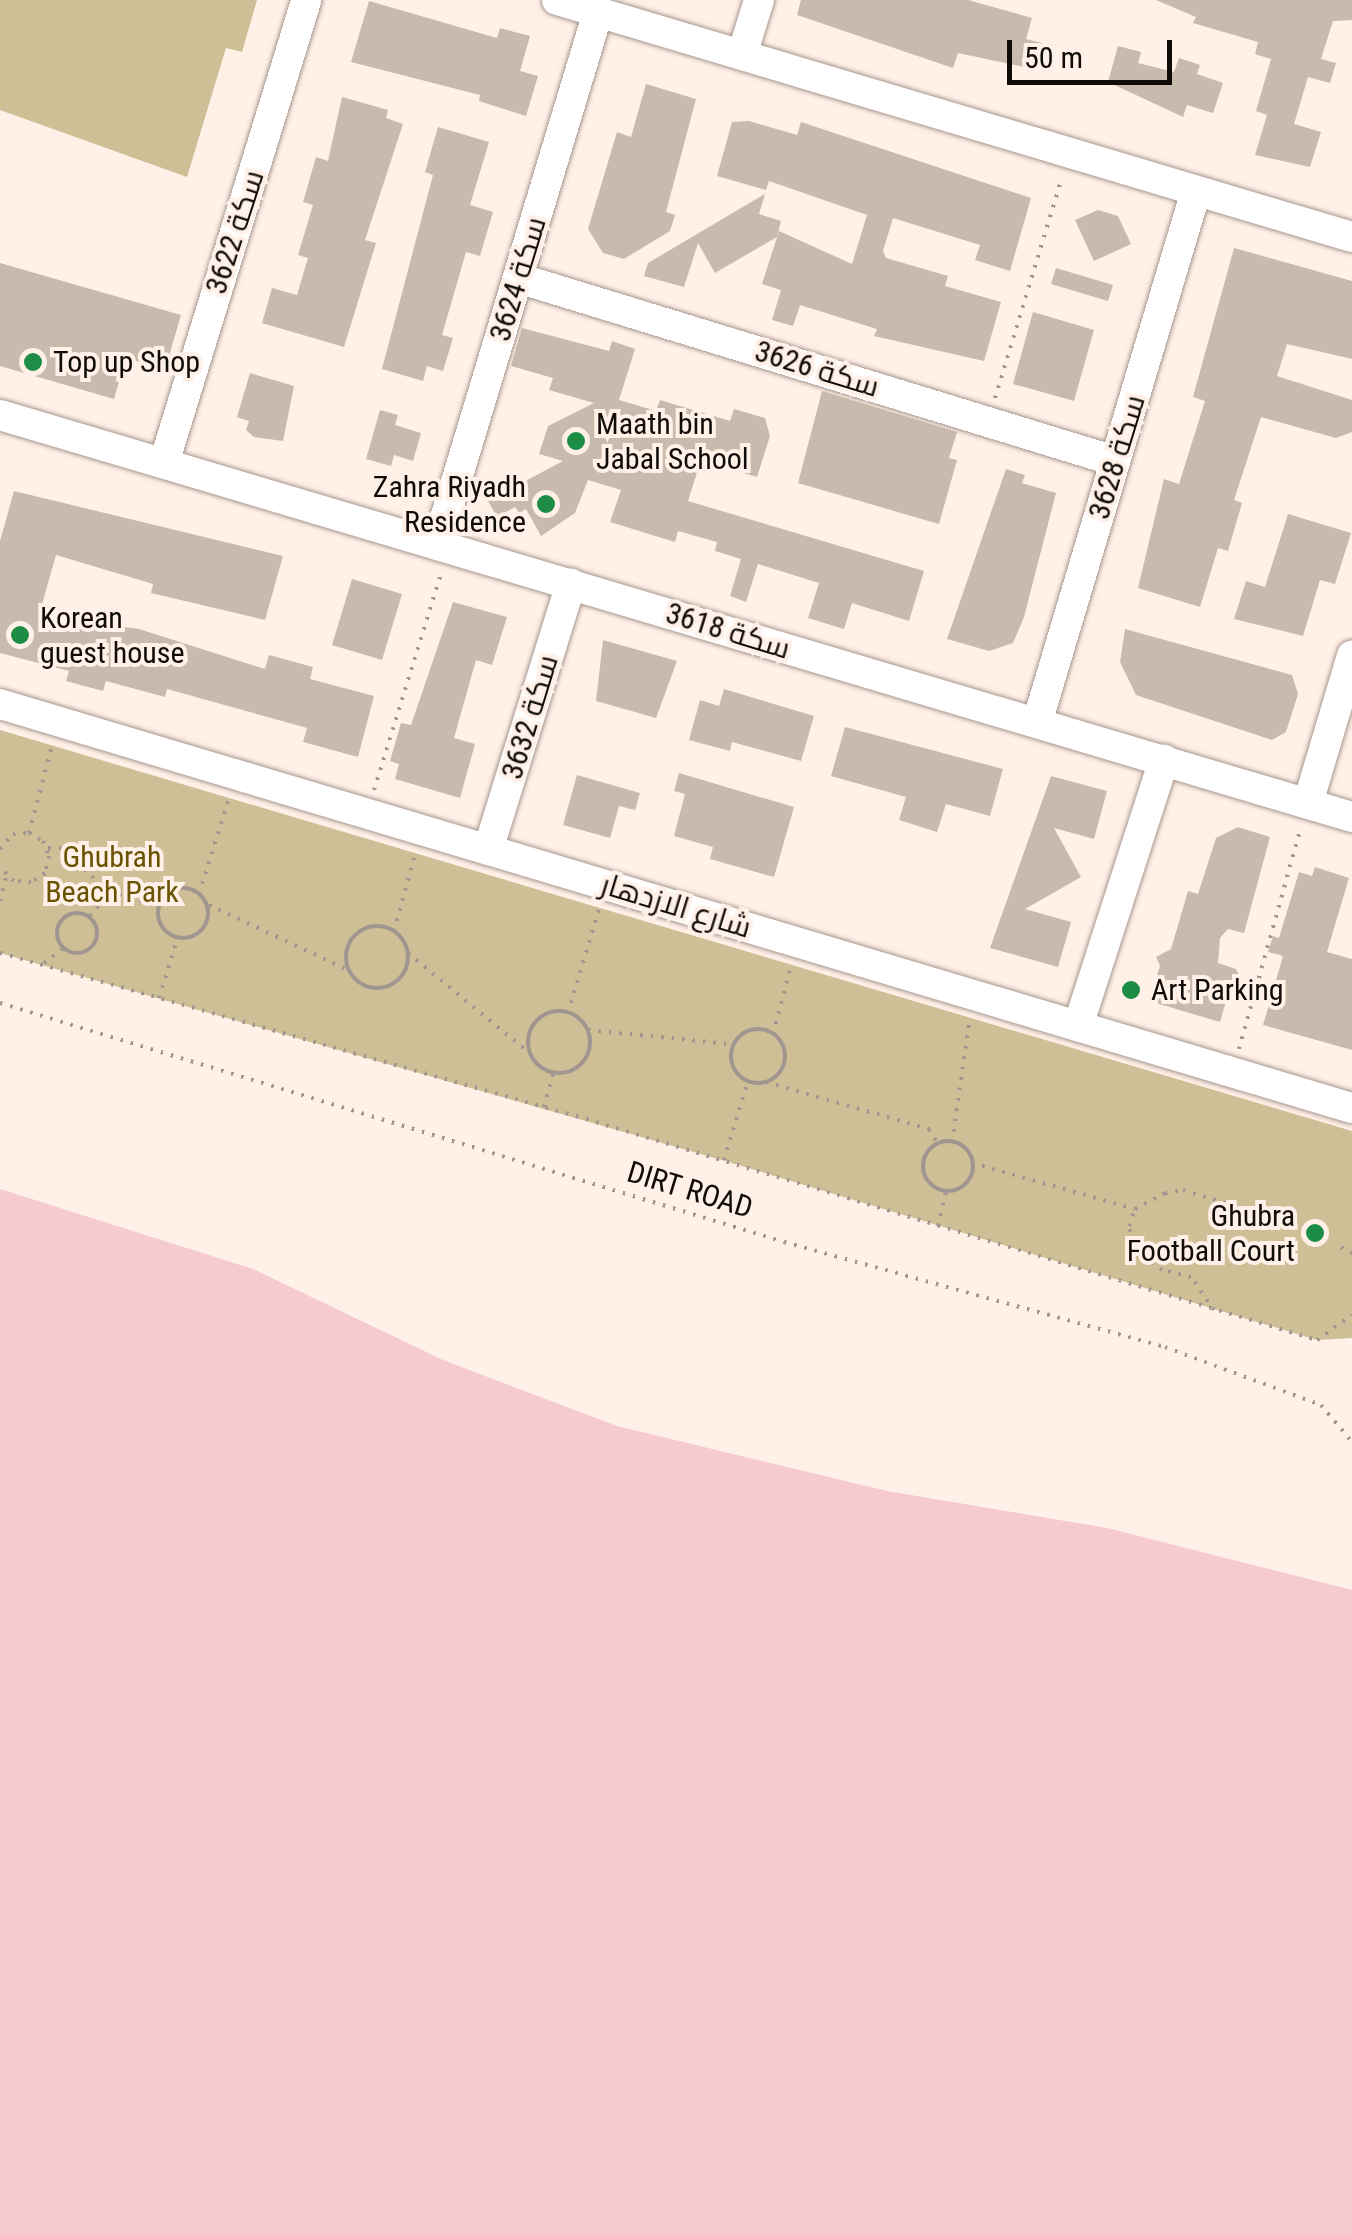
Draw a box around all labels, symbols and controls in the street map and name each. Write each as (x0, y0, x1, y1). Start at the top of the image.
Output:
scale bar (1012, 20, 1177, 82)
text: 50 m (1024, 40, 1083, 75)
street label: سكة 3622 (198, 166, 272, 298)
street label: سكة 3624 (482, 213, 554, 345)
street label: سكة 3626 (751, 333, 883, 405)
place label: Top up Shop (53, 344, 200, 380)
marker: Top up Shop (22, 351, 44, 373)
street label: سكة 3628 (1081, 391, 1153, 523)
place label: Maath bin Jabal School (596, 406, 749, 476)
marker: Maath bin Jabal School (565, 430, 587, 452)
place label: Zahra Riyadh Residence (373, 469, 526, 540)
marker: Zahra Riyadh Residence (535, 493, 557, 515)
street label: سكة 3618 (662, 595, 794, 667)
place label: Korean guest house (40, 600, 185, 670)
marker: Korean guest house (9, 624, 31, 646)
street label: سكة 3632 (494, 651, 566, 783)
park label: Ghubrah Beach Park (45, 839, 179, 910)
street label: شارع الازدهار (596, 866, 756, 946)
place label: Art Parking (1151, 972, 1284, 1008)
marker: Art Parking (1120, 979, 1142, 1001)
street label: DIRT ROAD (623, 1154, 757, 1226)
place label: Ghubra Football Court (1127, 1198, 1295, 1268)
marker: Ghubra Football Court (1304, 1222, 1326, 1244)

